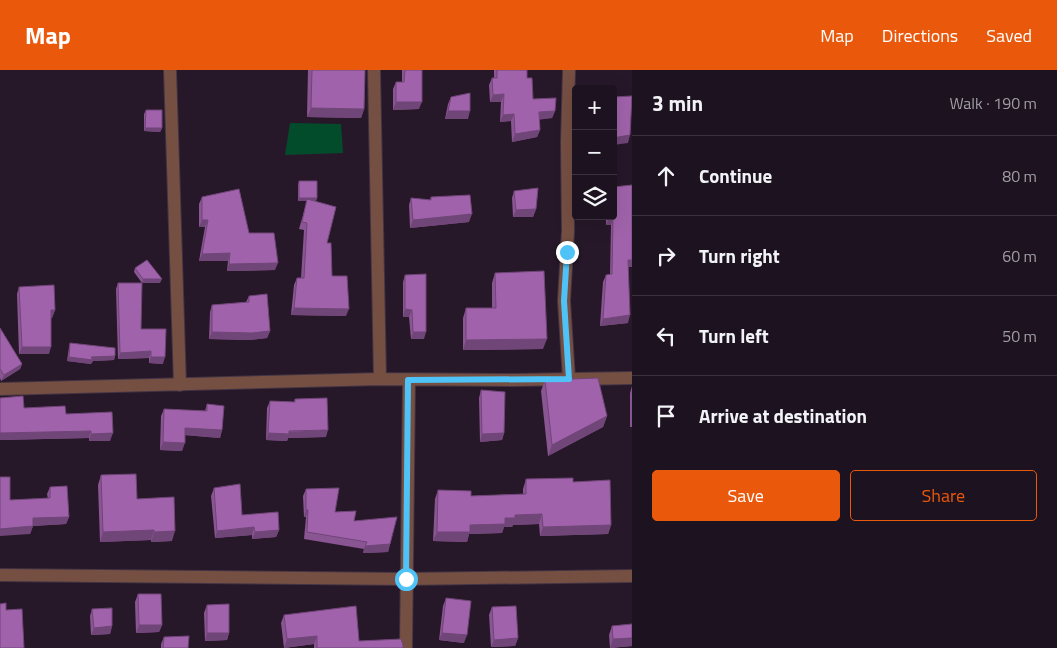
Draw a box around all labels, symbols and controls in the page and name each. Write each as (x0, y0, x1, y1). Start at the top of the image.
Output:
text: Map (25, 17, 71, 53)
text: Map (820, 22, 854, 49)
text: Directions (882, 22, 958, 49)
text: Saved (986, 22, 1032, 49)
map controls (572, 85, 617, 220)
button: + (572, 85, 617, 130)
text: 3 min (652, 87, 703, 119)
text: Walk · 190 m (949, 91, 1037, 115)
button: − (572, 130, 617, 175)
text: Continue (699, 161, 772, 190)
icon: ahead (652, 162, 680, 190)
text: 80 m (1002, 164, 1037, 188)
button: layers (572, 175, 617, 220)
route end (556, 241, 579, 264)
text: Turn right (699, 241, 780, 270)
icon: right (652, 242, 680, 270)
text: 60 m (1002, 244, 1037, 268)
text: Turn left (699, 321, 769, 350)
icon: left (652, 322, 680, 350)
text: 50 m (1002, 324, 1037, 348)
text: Arrive at destination (699, 401, 867, 430)
icon: arrive (652, 402, 680, 430)
button: Save (652, 470, 840, 521)
button: Share (850, 470, 1037, 521)
route start (395, 568, 418, 591)

